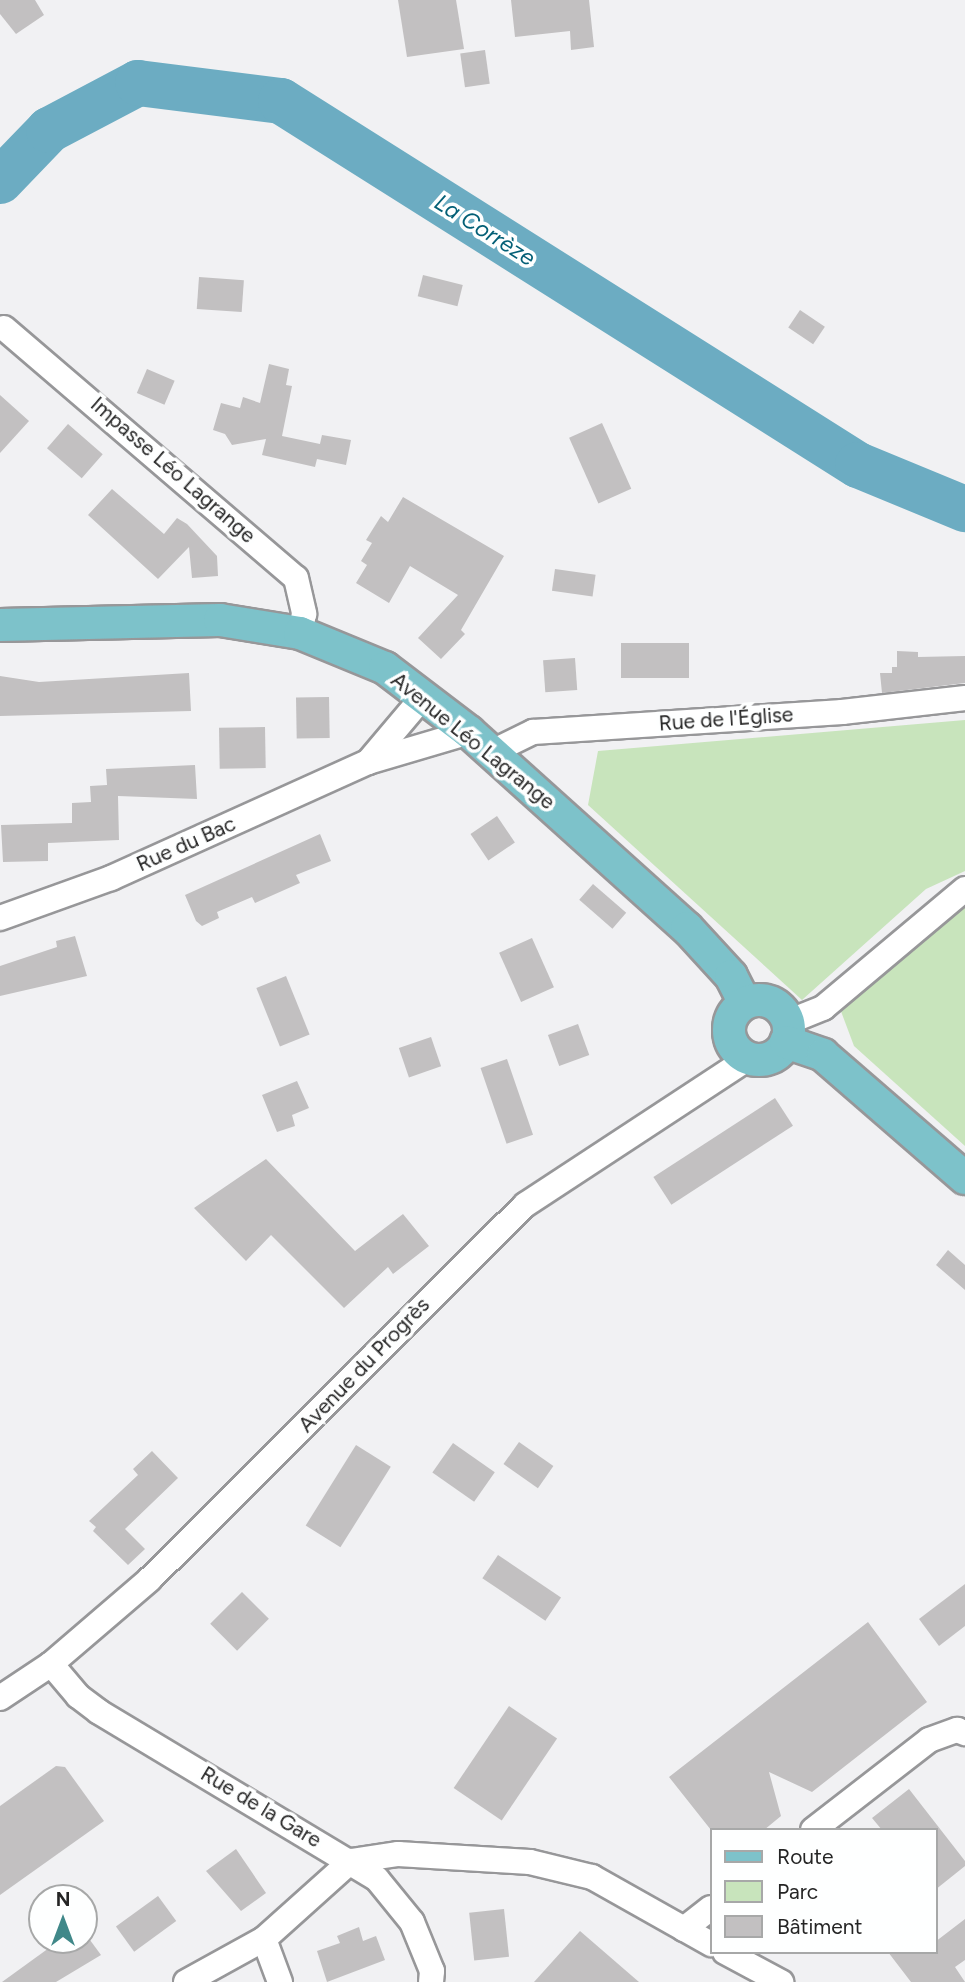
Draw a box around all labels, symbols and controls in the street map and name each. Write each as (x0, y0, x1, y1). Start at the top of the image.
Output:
water label: La Corrèze (430, 188, 540, 272)
street label: Impasse Léo Lagrange (86, 392, 260, 548)
street label: Avenue Léo Lagrange (386, 667, 560, 815)
street label: Rue de l'Église (658, 702, 794, 736)
street label: Rue du Bac (133, 811, 239, 877)
street label: Avenue du Progrès (293, 1292, 435, 1438)
street label: Rue de la Gare (196, 1761, 326, 1853)
legend (710, 1828, 937, 1954)
text: Route (777, 1844, 833, 1869)
text: Parc (777, 1879, 818, 1904)
north arrow (28, 1884, 98, 1954)
text: N (56, 1888, 70, 1911)
text: Bâtiment (777, 1914, 862, 1939)

